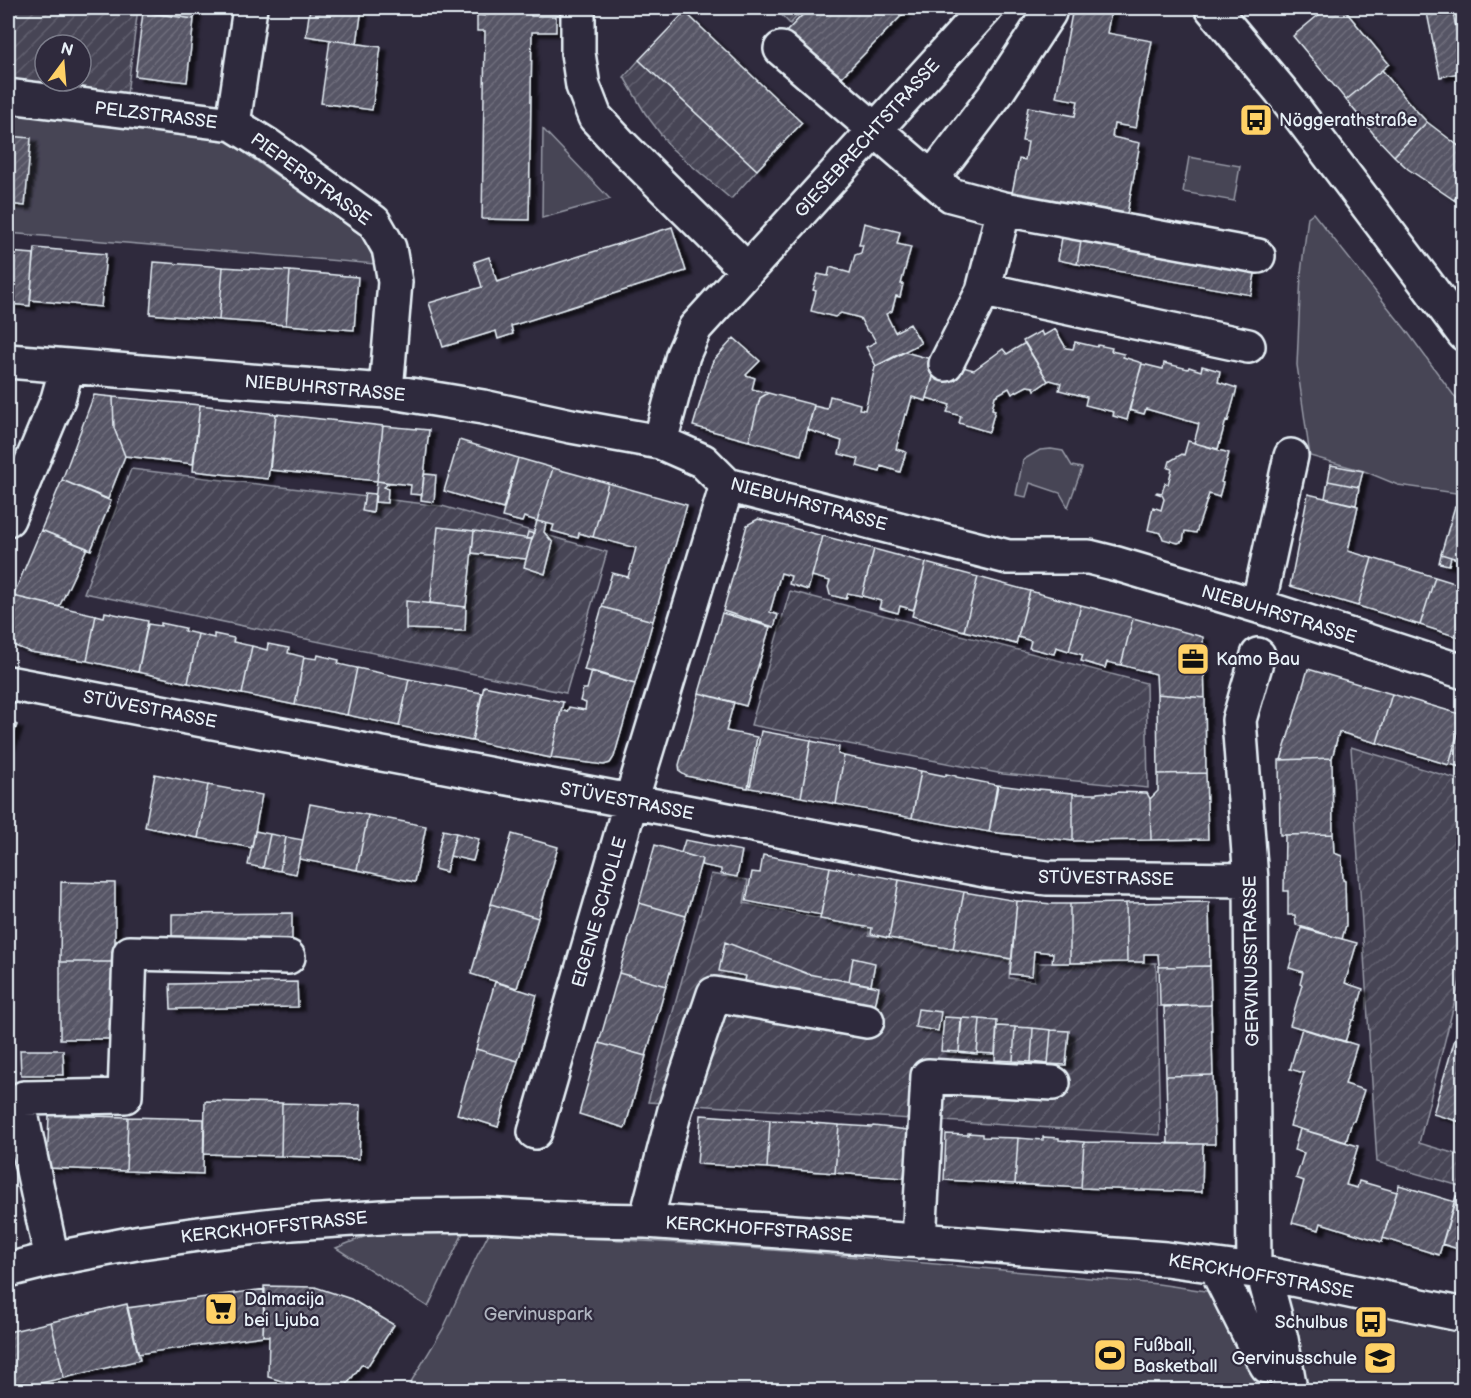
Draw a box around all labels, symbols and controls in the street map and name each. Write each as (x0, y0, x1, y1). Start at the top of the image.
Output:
north arrow (33, 33, 93, 93)
text: N (58, 39, 75, 61)
street label: GIESEBRECHTSTRASSE (791, 55, 944, 222)
street label: PELZSTRASSE (93, 98, 219, 133)
bus stop icon: Nöggerathstraße (1238, 102, 1274, 138)
place label: Nöggerathstraße (1279, 110, 1418, 131)
street label: PIEPERSTRASSE (246, 129, 375, 230)
street label: NIEBUHRSTRASSE (244, 371, 406, 406)
street label: NIEBUHRSTRASSE (728, 473, 890, 536)
street label: NIEBUHRSTRASSE (1199, 581, 1359, 648)
office icon: Kamo Bau (1175, 641, 1211, 677)
place label: Kamo Bau (1216, 649, 1300, 670)
street label: STÜVESTRASSE (81, 685, 219, 733)
street label: STÜVESTRASSE (558, 777, 696, 825)
street label: EIGENE SCHOLLE (568, 834, 631, 990)
street label: STÜVESTRASSE (1038, 866, 1174, 890)
street label: GERVINUSSTRASSE (1240, 875, 1263, 1047)
street label: KERCKHOFFSTRASSE (180, 1207, 369, 1248)
street label: KERCKHOFFSTRASSE (665, 1212, 854, 1247)
street label: KERCKHOFFSTRASSE (1167, 1250, 1355, 1303)
place label: Dalmacija bei Ljuba (244, 1289, 324, 1331)
supermarket icon: Dalmacija bei Ljuba (203, 1291, 239, 1327)
park label: Gervinuspark (484, 1304, 592, 1325)
bus stop icon: Schulbus (1353, 1304, 1389, 1340)
place label: Schulbus (1275, 1312, 1348, 1333)
place label: Fußball, Basketball (1133, 1335, 1218, 1377)
sports icon: Fußball, Basketball (1092, 1337, 1128, 1373)
school or university icon: Gervinusschule (1362, 1340, 1398, 1376)
place label: Gervinusschule (1232, 1348, 1357, 1369)

